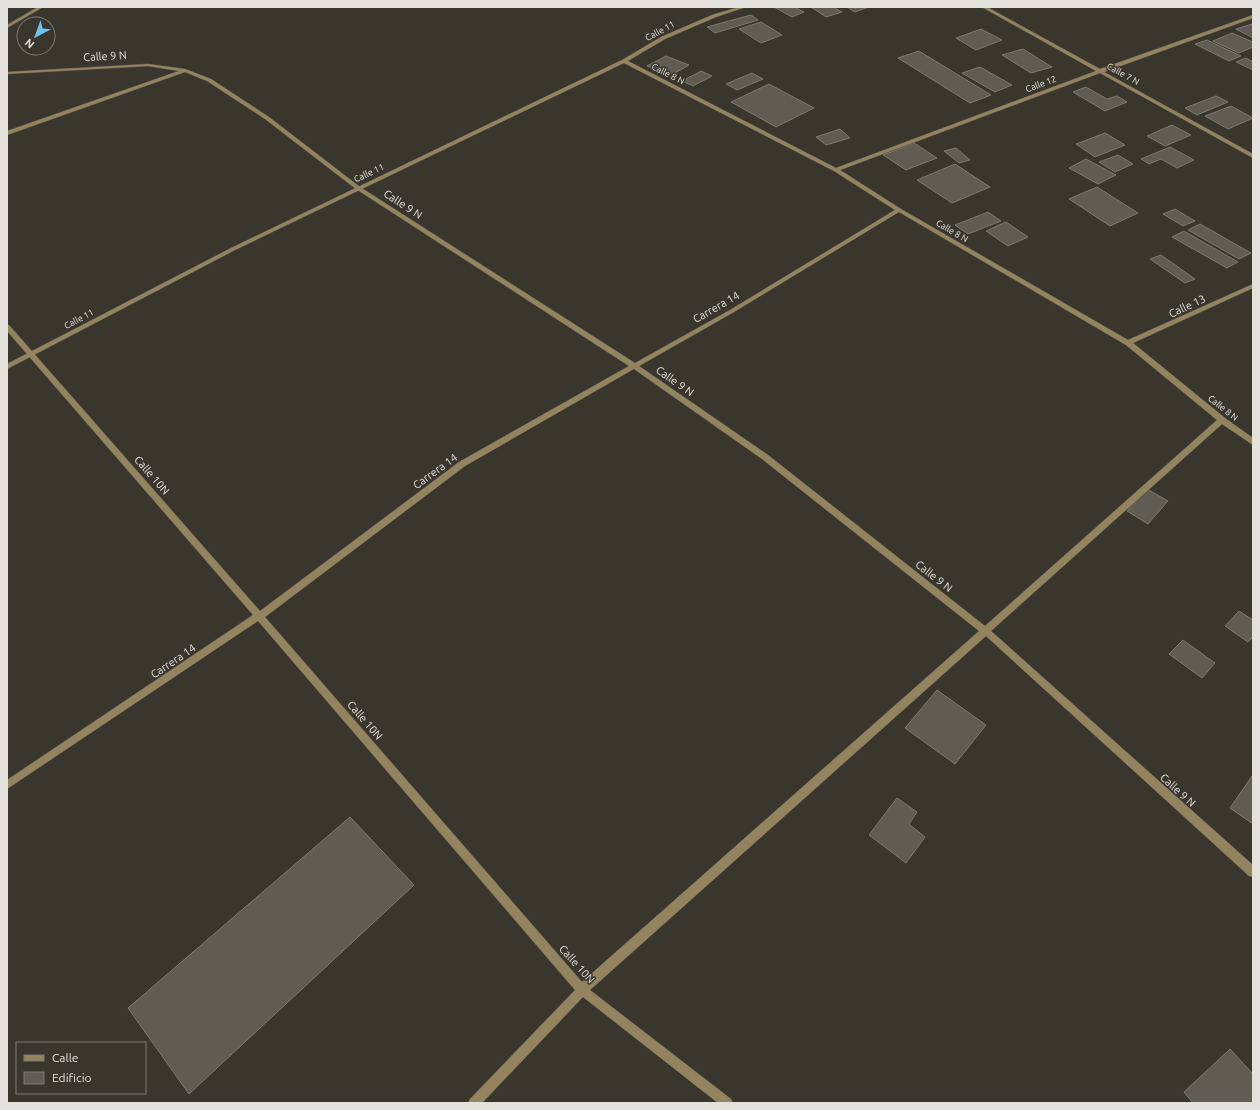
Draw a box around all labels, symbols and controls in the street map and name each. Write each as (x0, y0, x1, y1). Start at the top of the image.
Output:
north arrow (16, 16, 56, 56)
street label: Calle 11 (643, 19, 677, 43)
text: N (22, 36, 36, 51)
street label: Calle 9 N (83, 49, 127, 63)
street label: Calle 8 N (650, 61, 686, 87)
street label: Calle 7 N (1105, 61, 1141, 87)
street label: Calle 12 (1024, 74, 1058, 94)
street label: Calle 11 (352, 162, 386, 184)
street label: Calle 9 N (382, 187, 424, 221)
street label: Calle 8 N (934, 218, 970, 244)
street label: Carrera 14 (691, 289, 741, 325)
street label: Calle 13 (1167, 292, 1207, 320)
street label: Calle 11 (62, 307, 96, 331)
street label: Calle 9 N (654, 364, 696, 398)
street label: Calle 8 N (1206, 393, 1240, 423)
street label: Carrera 14 (411, 451, 459, 491)
street label: Calle 10N (132, 453, 172, 497)
street label: Calle 9 N (913, 558, 955, 594)
street label: Carrera 14 (148, 642, 198, 680)
street label: Calle 10N (345, 698, 385, 742)
street label: Calle 9 N (1158, 771, 1198, 809)
street label: Calle 10N (557, 943, 597, 985)
legend (16, 1042, 146, 1094)
text: Calle (52, 1051, 78, 1064)
text: Edificio (52, 1071, 92, 1084)

